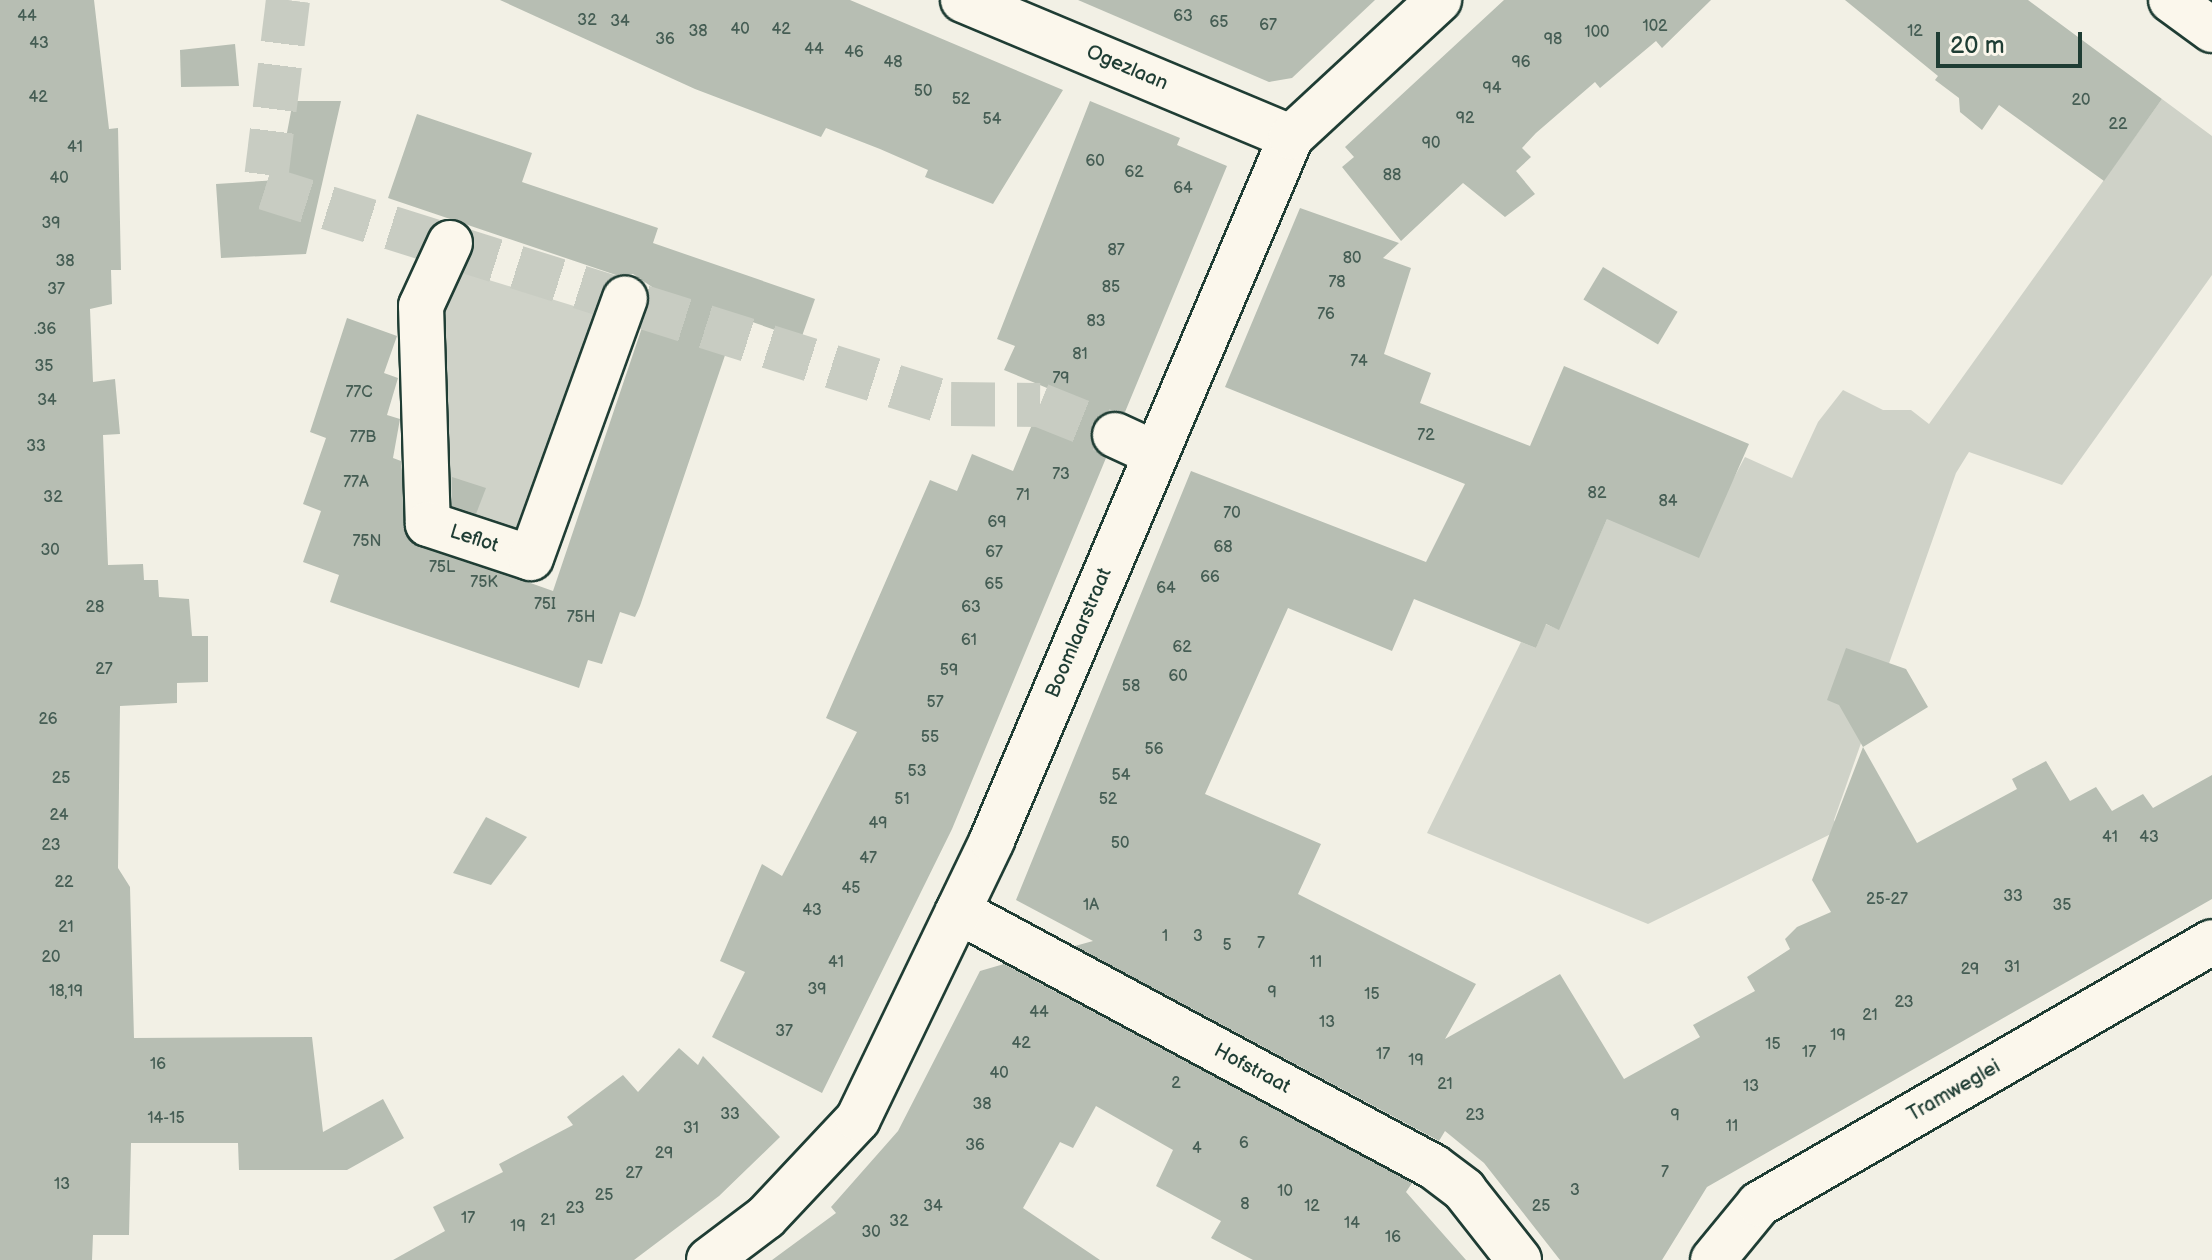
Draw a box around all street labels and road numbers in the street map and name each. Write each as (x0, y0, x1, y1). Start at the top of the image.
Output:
street label: Ogezlaan (1083, 40, 1171, 96)
street label: Leflot (447, 520, 501, 558)
street label: Boomlaarstraat (1041, 564, 1117, 702)
street label: Hofstraat (1210, 1039, 1294, 1099)
street label: Tramweglei (1903, 1055, 2005, 1127)

